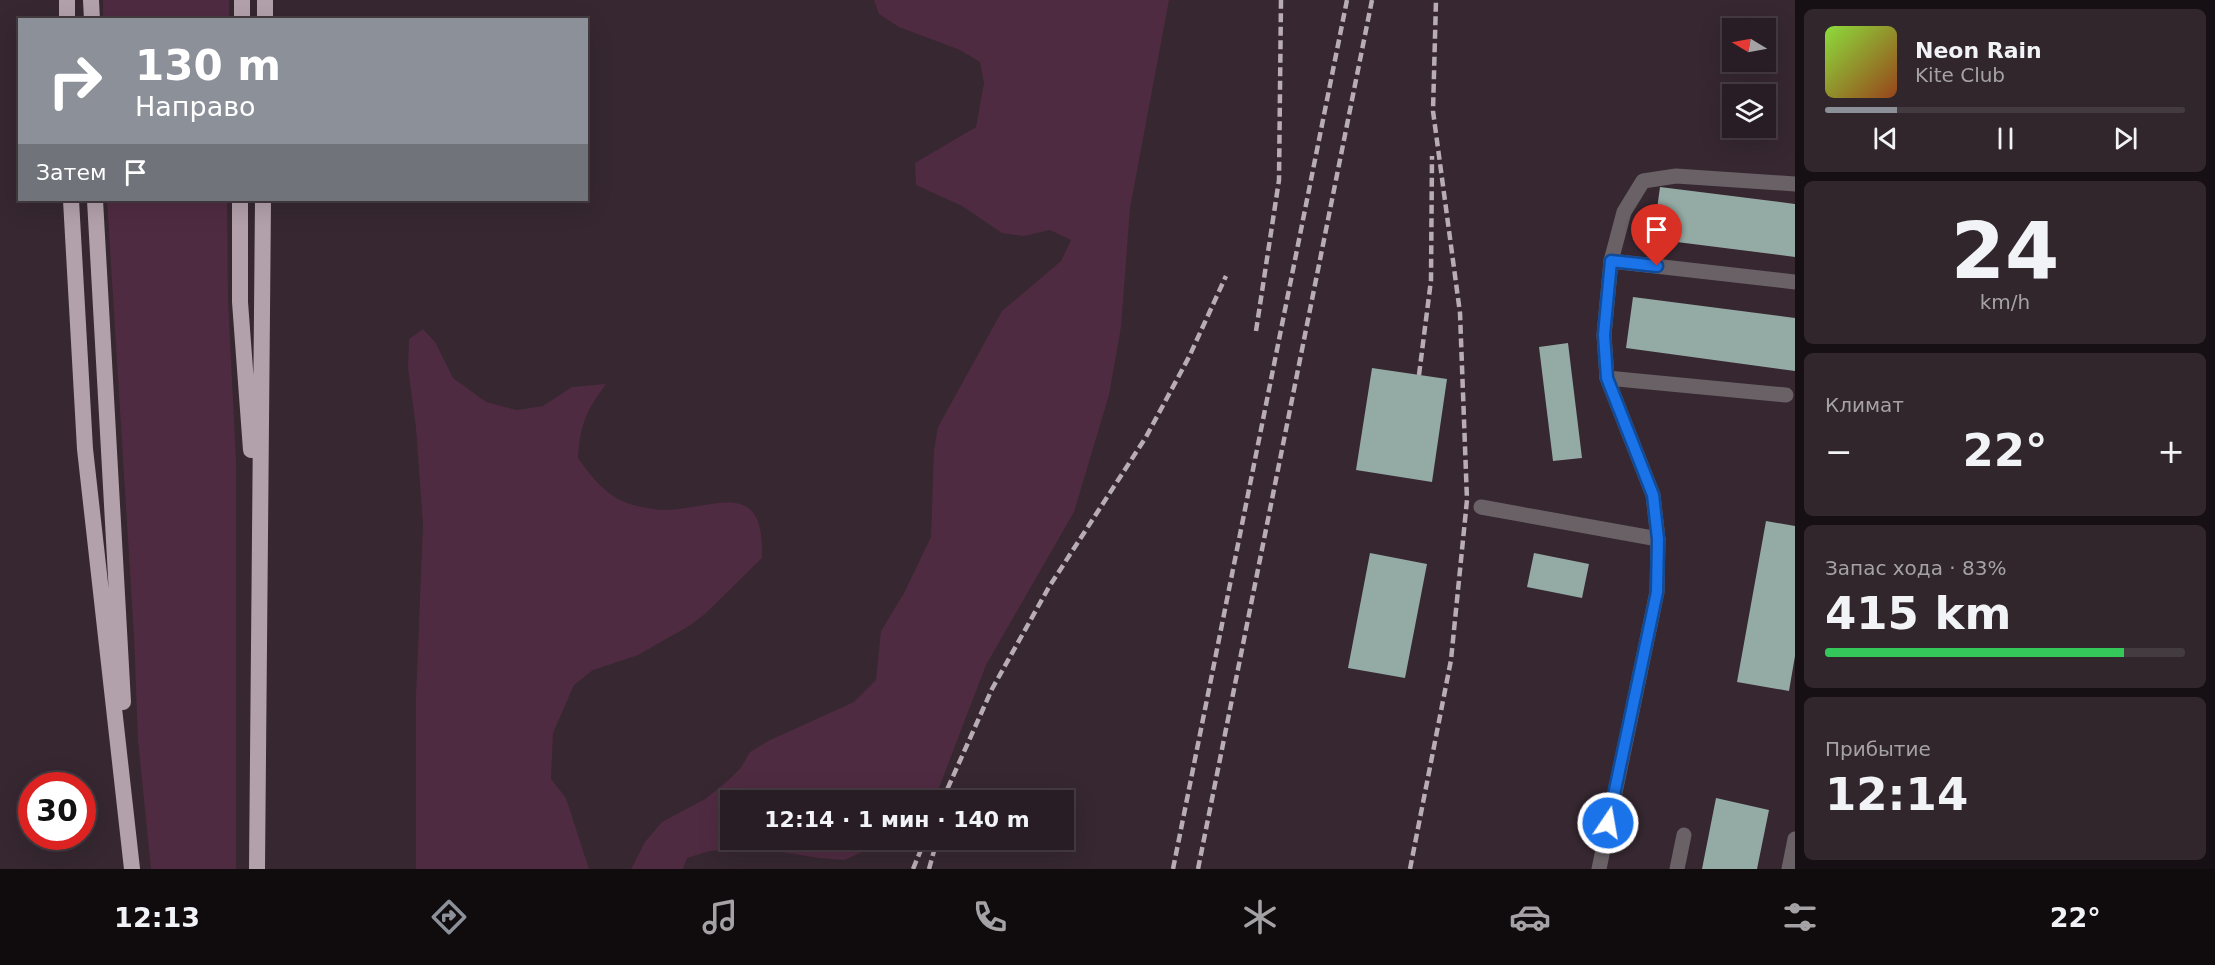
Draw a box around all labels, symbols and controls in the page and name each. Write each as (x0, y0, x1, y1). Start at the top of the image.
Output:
north arrow (1722, 18, 1776, 72)
map controls (1722, 18, 1776, 138)
text: Neon Rain (1915, 38, 2042, 63)
text: 130 m (135, 41, 281, 90)
icon: right (36, 42, 114, 120)
text: Kite Club (1915, 63, 2005, 87)
button: layers (1722, 84, 1776, 138)
text: Направо (135, 91, 256, 122)
icon: previous (1869, 122, 1902, 155)
icon: pause (1989, 122, 2022, 155)
icon: next (2109, 122, 2142, 155)
icon: arrive (119, 156, 152, 189)
text: Затем (36, 160, 107, 185)
pin (1631, 204, 1682, 266)
text: 24 (1951, 206, 2059, 296)
icon: arrive (1640, 213, 1673, 246)
text: km/h (1980, 290, 2030, 314)
text: Климат (1825, 393, 1904, 417)
text: 22° (1962, 424, 2048, 477)
text: − (1825, 432, 1853, 471)
text: + (2157, 432, 2185, 471)
text: Запас хода · 83% (1825, 556, 2006, 580)
text: 415 km (1825, 587, 2011, 640)
text: Прибытие (1825, 737, 1931, 761)
text: 12:14 (1825, 768, 1968, 821)
speed limit sign: 30 (18, 772, 96, 850)
position arrow (1576, 791, 1640, 855)
text: 12:14 · 1 мин · 140 m (764, 807, 1030, 832)
icon: directions (428, 896, 470, 938)
icon: music (699, 896, 741, 938)
icon: phone (969, 896, 1011, 938)
icon: climate (1239, 896, 1281, 938)
icon: car (1509, 896, 1551, 938)
icon: filters (1779, 896, 1821, 938)
text: 12:13 (114, 902, 200, 933)
text: 22° (2050, 902, 2101, 933)

